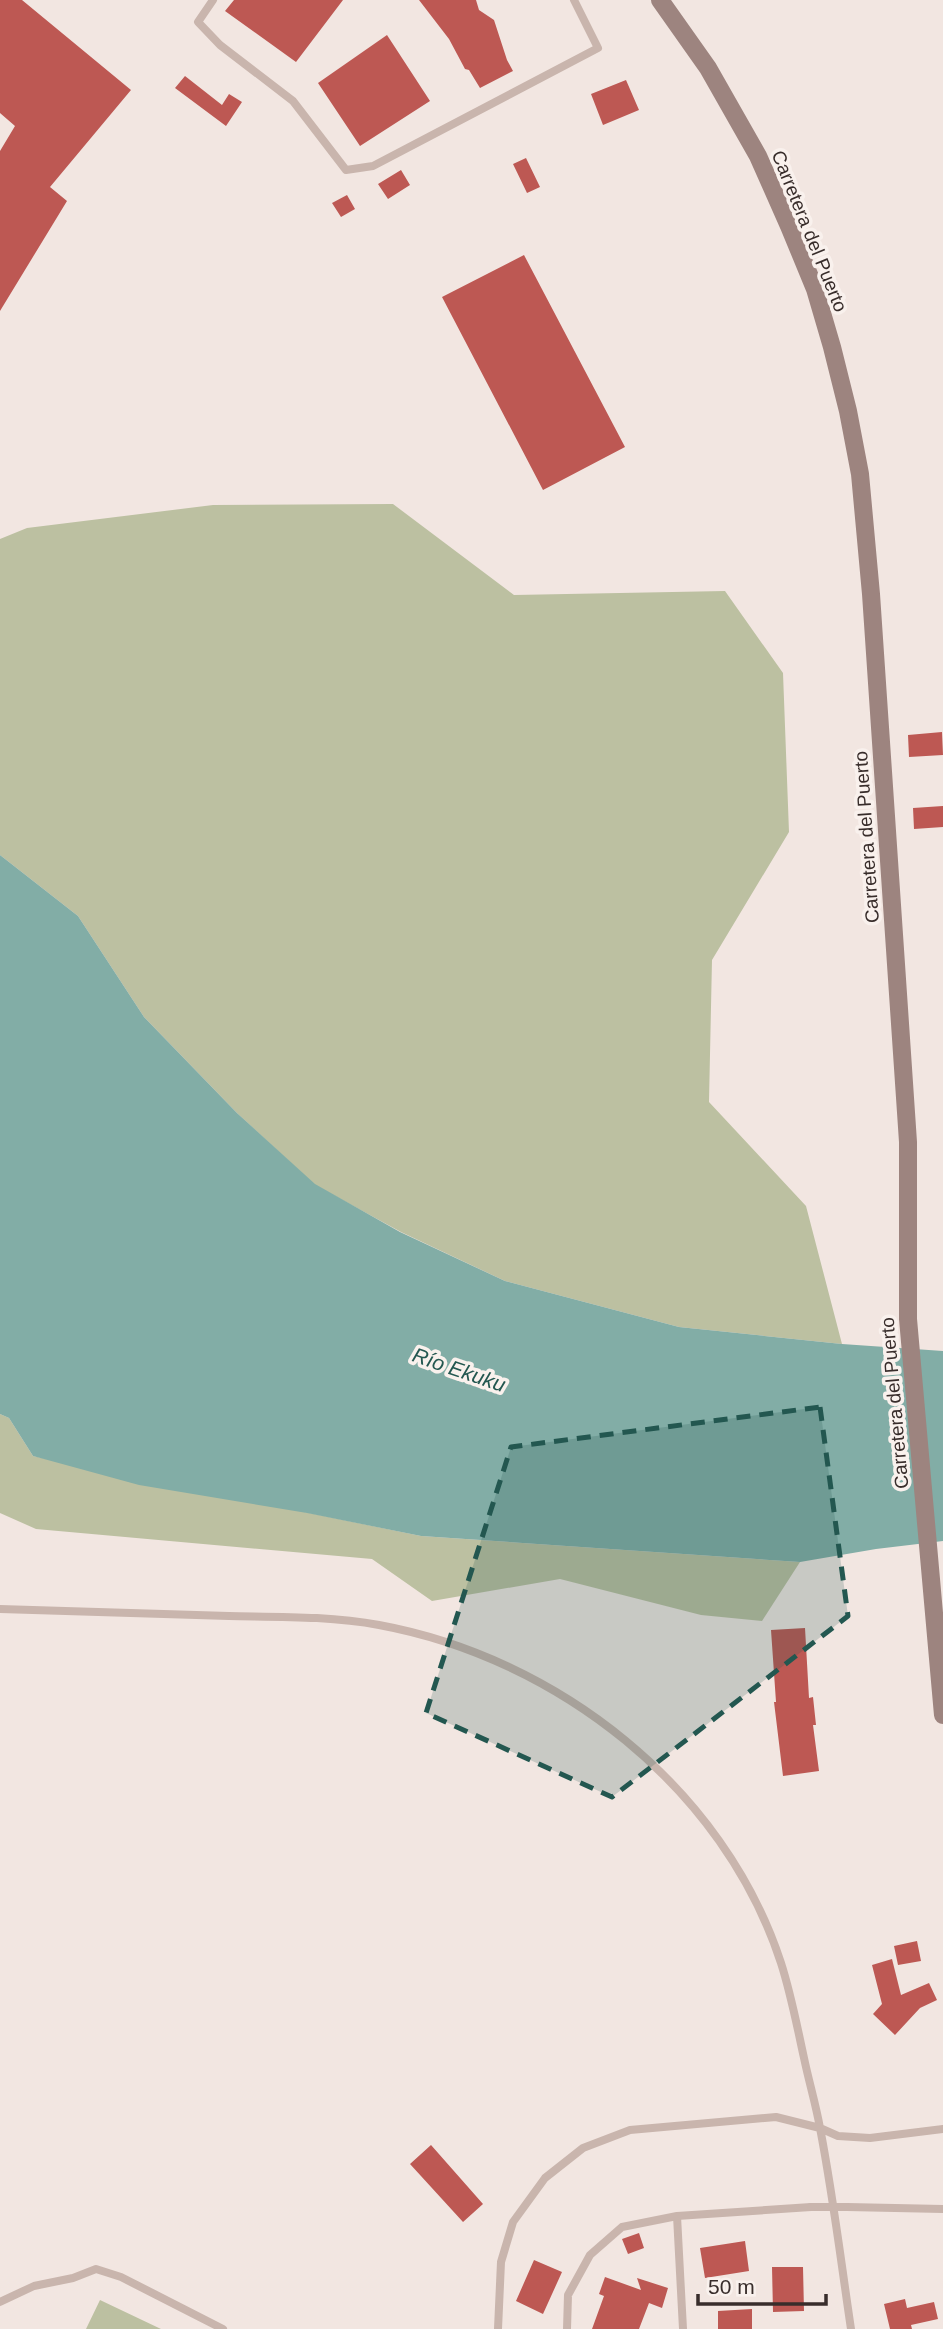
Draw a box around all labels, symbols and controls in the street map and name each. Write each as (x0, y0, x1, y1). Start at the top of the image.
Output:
street label: Carretera del Puerto (768, 147, 852, 315)
street label: Carretera del Puerto (850, 750, 883, 924)
street label: Carretera del Puerto (877, 1316, 912, 1490)
water label: Río Ekuku (410, 1343, 509, 1396)
scale bar (698, 2262, 826, 2306)
text: 50 m (708, 2275, 755, 2298)

